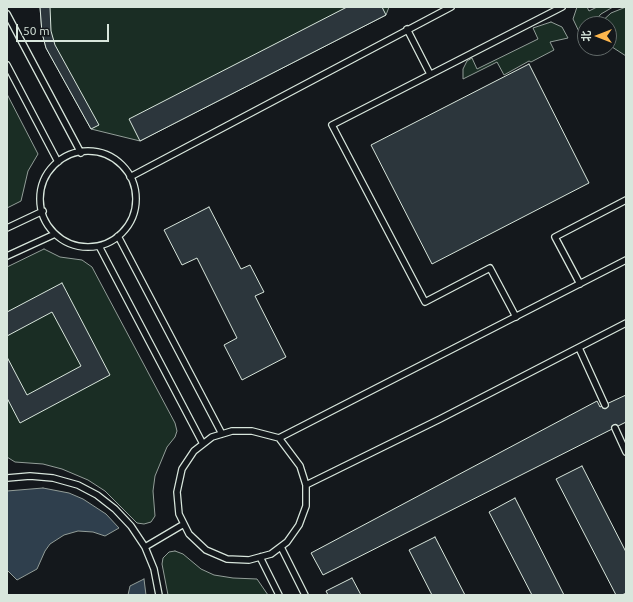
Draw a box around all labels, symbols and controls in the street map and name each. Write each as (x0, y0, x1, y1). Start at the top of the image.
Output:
scale bar (18, 16, 111, 42)
north arrow (577, 16, 617, 56)
text: 50 m (23, 24, 50, 37)
text: 北 (580, 31, 592, 42)

